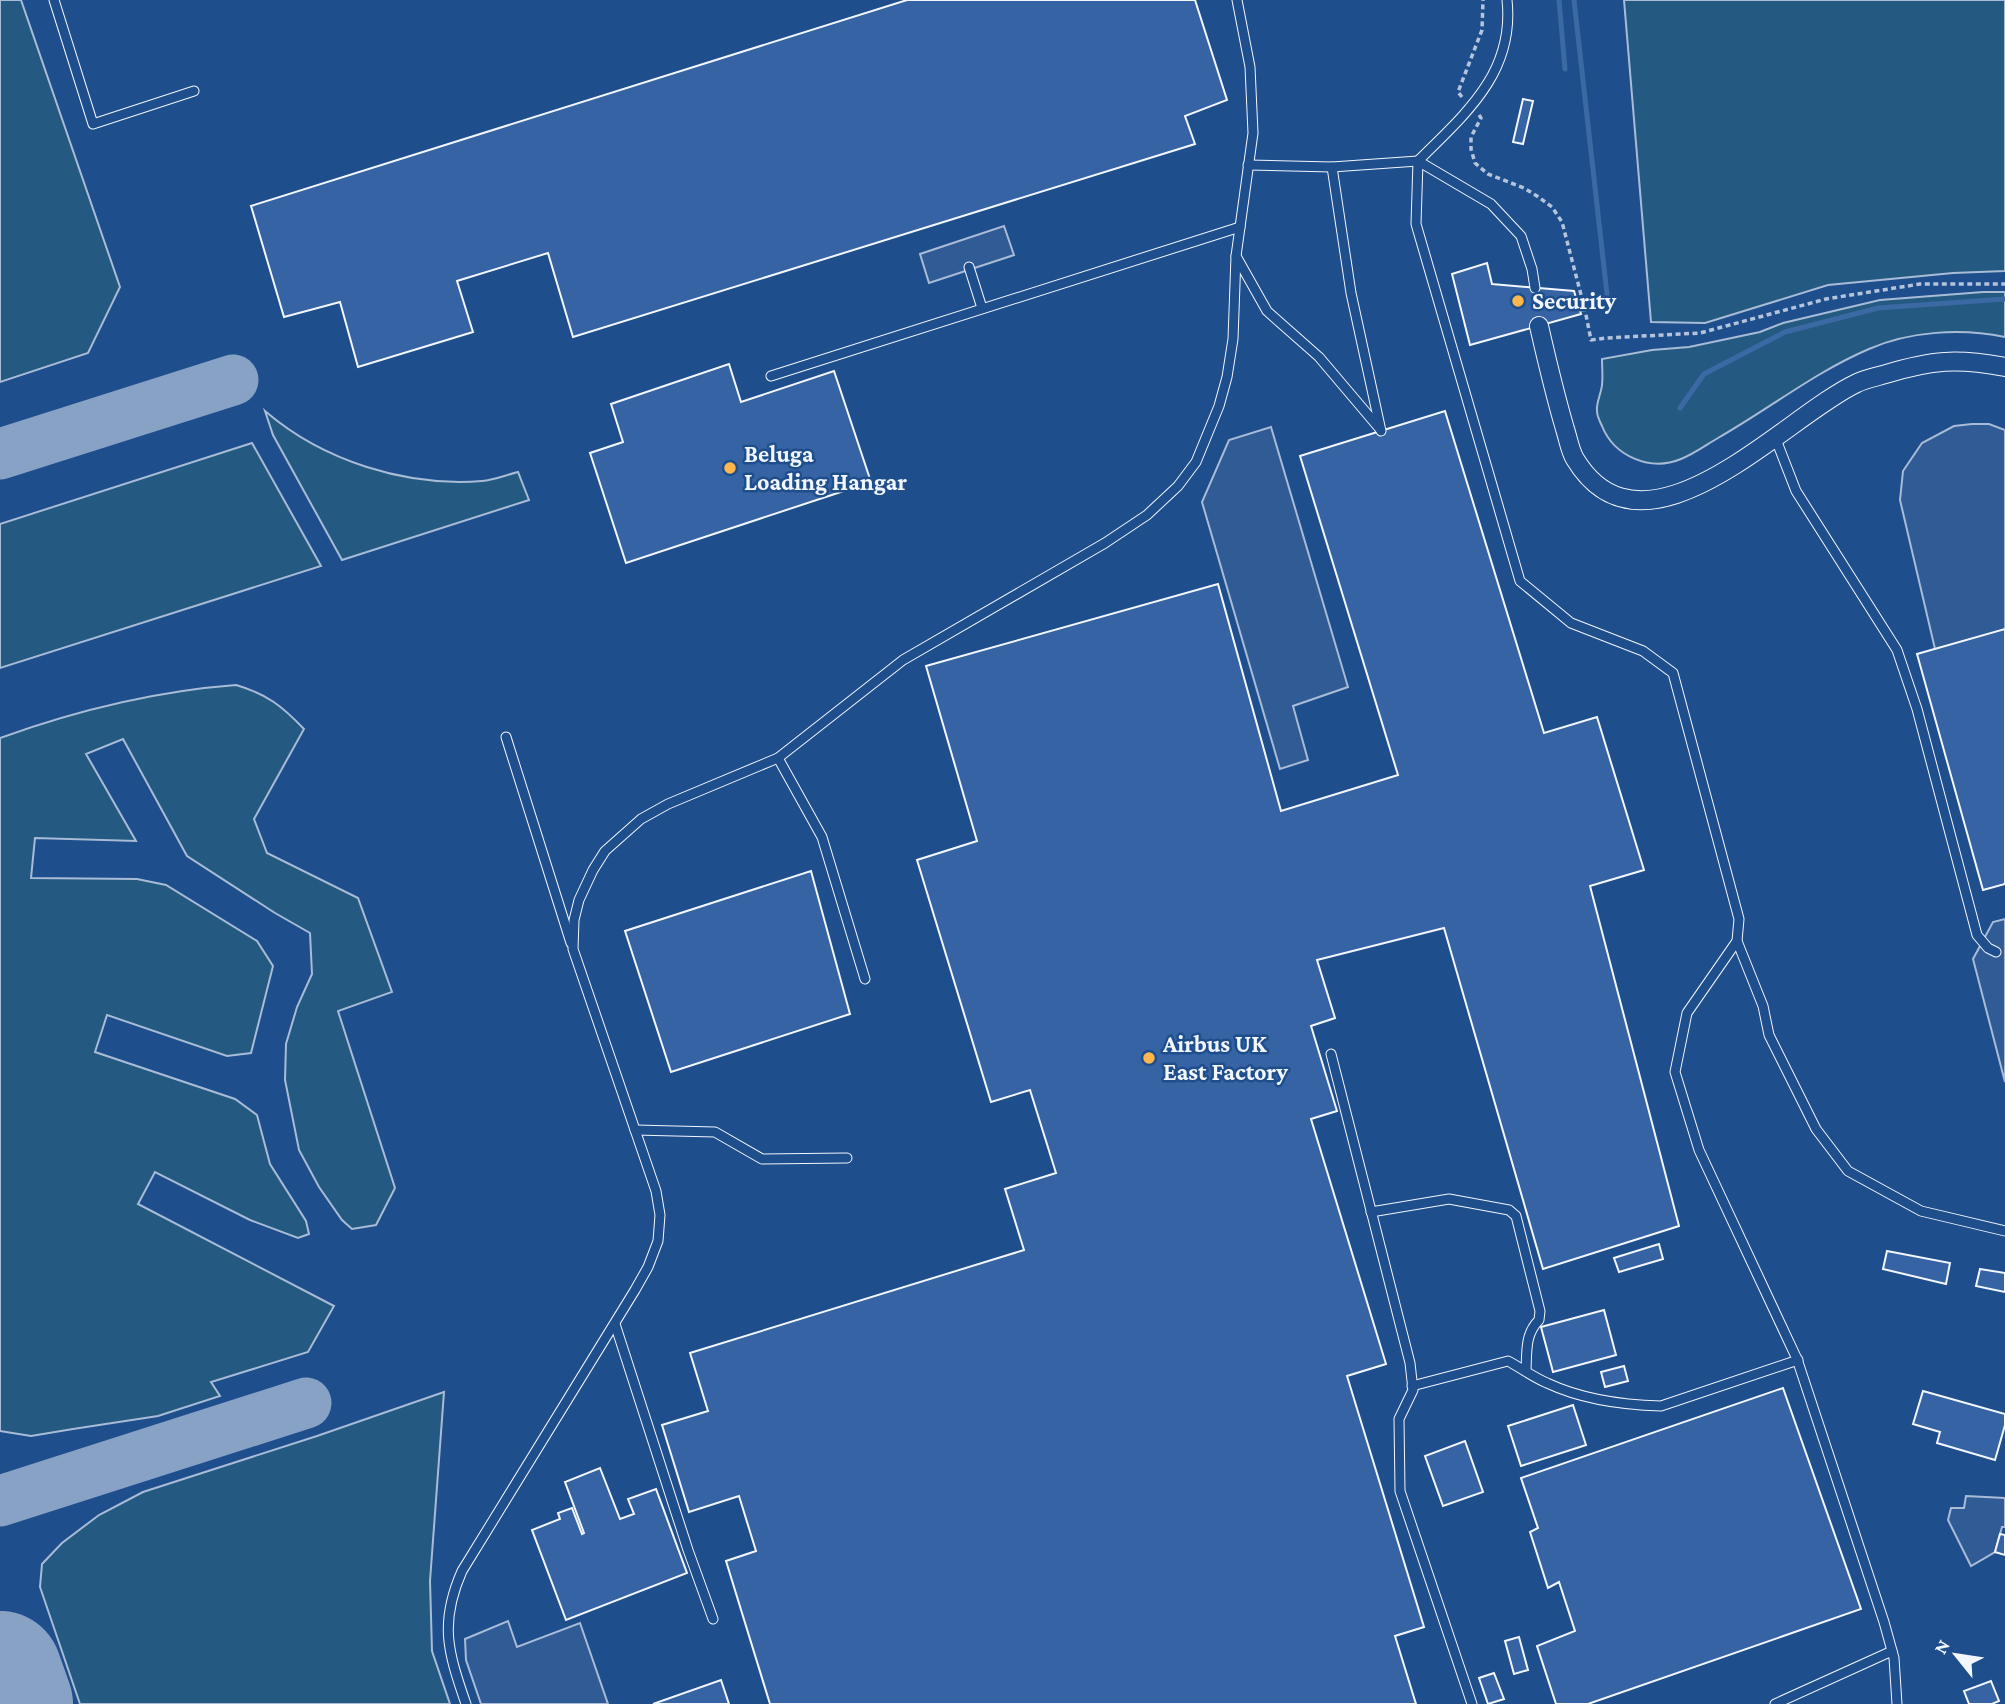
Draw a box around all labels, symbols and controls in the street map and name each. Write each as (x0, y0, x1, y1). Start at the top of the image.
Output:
place label: Security (1532, 287, 1616, 314)
marker: Security (1510, 293, 1526, 309)
place label: Beluga Loading Hangar (744, 440, 907, 495)
marker: Beluga Loading Hangar (722, 460, 738, 476)
place label: Airbus UK East Factory (1162, 1030, 1288, 1085)
marker: Airbus UK East Factory (1141, 1050, 1157, 1066)
north arrow (1921, 1620, 1991, 1690)
text: N (1929, 1636, 1954, 1658)

